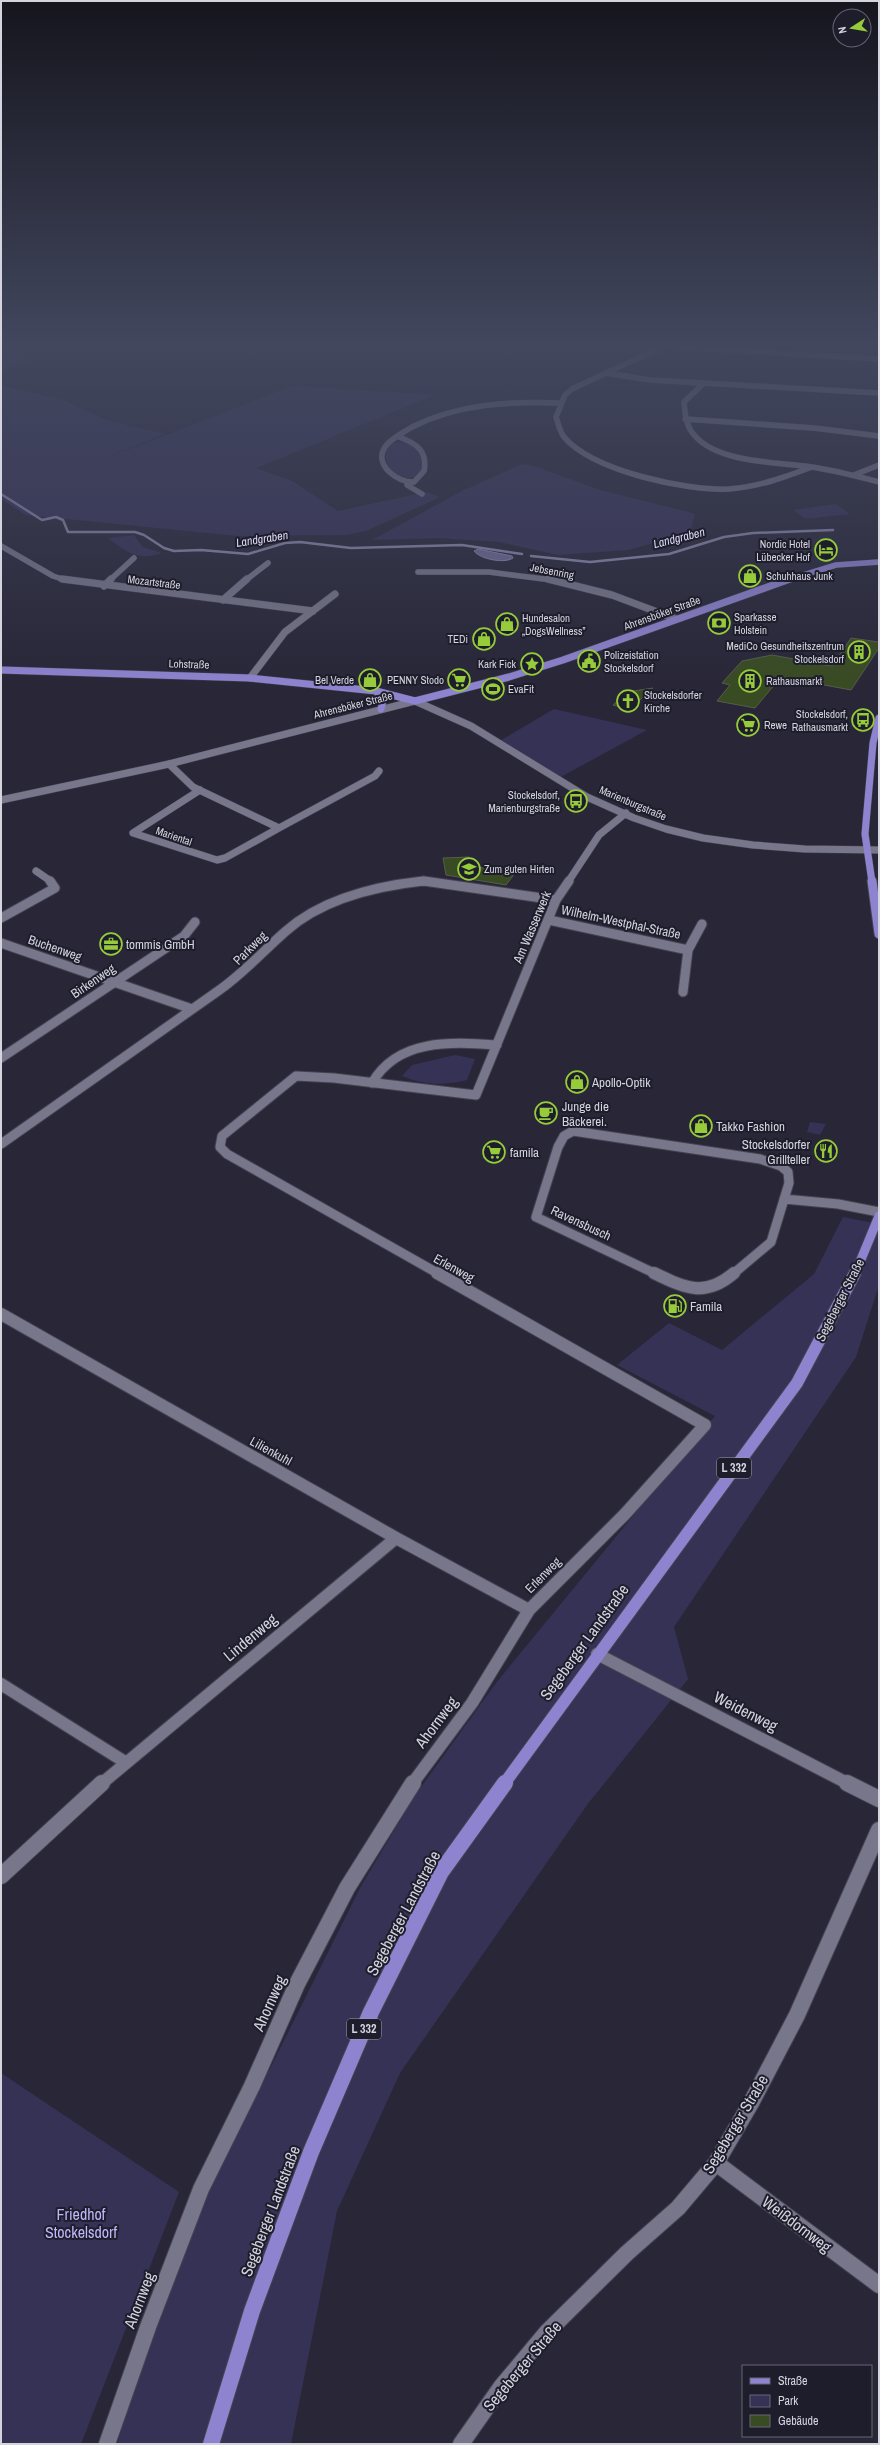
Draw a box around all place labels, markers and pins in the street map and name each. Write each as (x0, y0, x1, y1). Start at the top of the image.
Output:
place label: Nordic Hotel Lübecker Hof (756, 537, 810, 564)
hotel icon: Nordic Hotel Lübecker Hof (813, 537, 839, 563)
shop icon: Schuhhaus Junk (737, 563, 763, 589)
place label: Schuhhaus Junk (766, 569, 833, 583)
bank icon: Sparkasse Holstein (706, 610, 732, 636)
place label: Sparkasse Holstein (734, 610, 777, 637)
shop icon: Hundesalon „DogsWellness” (494, 611, 520, 637)
place label: Hundesalon „DogsWellness” (522, 611, 586, 638)
shop icon: TEDi (471, 626, 497, 652)
place label: TEDi (447, 632, 468, 646)
place label: MediCo Gesundheitszentrum Stockelsdorf (726, 639, 844, 666)
building icon: MediCo Gesundheitszentrum Stockelsdorf (846, 639, 872, 665)
public building icon: Polizeistation Stockelsdorf (576, 648, 602, 674)
place label: Polizeistation Stockelsdorf (604, 648, 659, 675)
place icon: Kark Fick (519, 651, 545, 677)
place label: Kark Fick (478, 657, 516, 671)
shop icon: Bel Verde (357, 667, 383, 693)
supermarket icon: PENNY Stodo (446, 667, 472, 693)
building icon: Rathausmarkt (737, 668, 763, 694)
place label: Bel Verde (315, 673, 354, 687)
place label: PENNY Stodo (387, 673, 444, 687)
place label: Rathausmarkt (766, 674, 823, 688)
sports icon: EvaFit (480, 676, 506, 702)
place label: EvaFit (508, 682, 535, 696)
church icon: Stockelsdorfer Kirche (615, 688, 641, 714)
place label: Stockelsdorfer Kirche (644, 688, 702, 715)
place label: Stockelsdorf, Rathausmarkt (792, 707, 848, 734)
bus stop icon: Stockelsdorf, Rathausmarkt (850, 707, 876, 733)
supermarket icon: Rewe (735, 712, 761, 738)
place label: Rewe (764, 718, 787, 732)
place label: Stockelsdorf, Marienburgstraße (488, 788, 560, 815)
bus stop icon: Stockelsdorf, Marienburgstraße (563, 788, 589, 814)
school or university icon: Zum guten Hirten (456, 856, 482, 882)
place label: Zum guten Hirten (484, 862, 554, 876)
office icon: tommis GmbH (98, 931, 124, 957)
place label: tommis GmbH (126, 936, 195, 953)
shop icon: Apollo-Optik (564, 1069, 590, 1095)
place label: Apollo-Optik (591, 1074, 651, 1091)
place label: Junge die Bäckerei. (562, 1098, 609, 1130)
cafe icon: Junge die Bäckerei. (533, 1100, 559, 1126)
shop icon: Takko Fashion (688, 1113, 714, 1139)
place label: Takko Fashion (716, 1118, 785, 1135)
place label: Stockelsdorfer Grillteller (742, 1136, 810, 1168)
restaurant icon: Stockelsdorfer Grillteller (813, 1138, 839, 1164)
supermarket icon: famila (481, 1139, 507, 1165)
place label: famila (510, 1144, 539, 1161)
fuel station icon: Famila (662, 1293, 688, 1319)
place label: Famila (690, 1298, 722, 1315)

